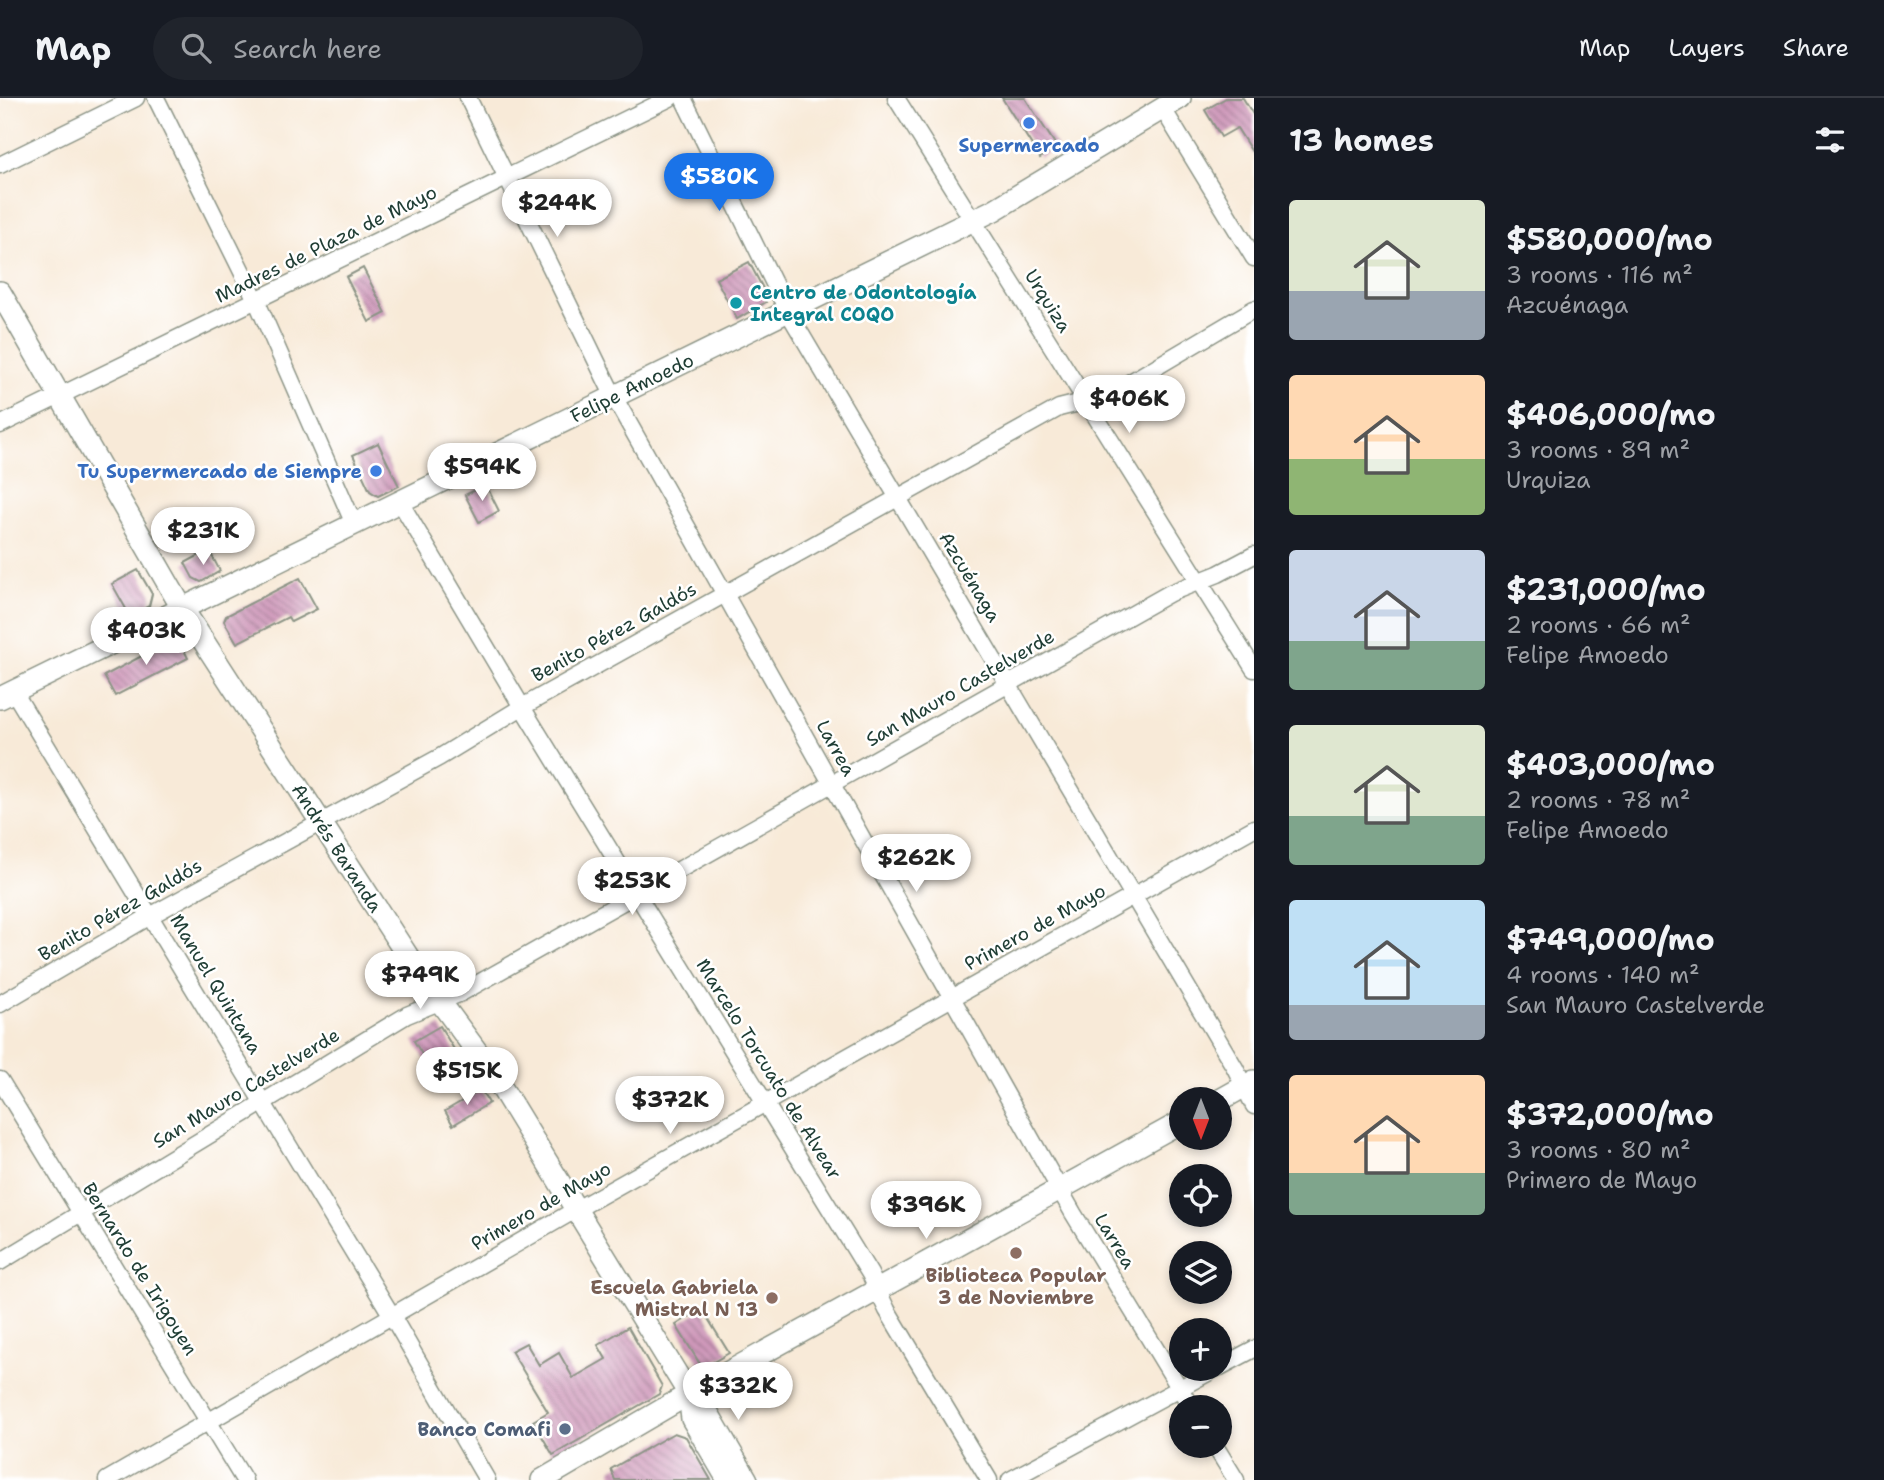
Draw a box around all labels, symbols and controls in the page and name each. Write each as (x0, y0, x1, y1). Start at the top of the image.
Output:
search box (153, 17, 643, 80)
text: Map (35, 26, 111, 71)
icon: search (177, 29, 215, 67)
text: Search here (233, 31, 382, 66)
text: Map (1579, 32, 1630, 64)
text: Layers (1668, 32, 1745, 64)
text: Share (1783, 32, 1849, 64)
marker: Supermercado (1021, 115, 1037, 131)
text: 13 homes (1289, 120, 1434, 161)
icon: filters (1811, 121, 1849, 159)
place label: Supermercado (958, 133, 1100, 158)
pin: $580K (670, 153, 768, 213)
text: $580K (680, 161, 758, 191)
street label: Madres de Plaza de Mayo (211, 179, 441, 309)
pin: $244K (508, 180, 606, 239)
text: $244K (518, 187, 596, 217)
text: $580,000/mo (1506, 219, 1713, 260)
icon: home (1345, 228, 1429, 312)
text: 3 rooms · 116 m² (1506, 260, 1693, 290)
street label: Urquiza (1019, 265, 1077, 337)
place label: Centro de Odontología Integral COQO (750, 280, 976, 327)
text: Azcuénaga (1506, 290, 1628, 320)
marker: Centro de Odontología Integral COQO (728, 295, 744, 311)
street label: Felipe Amoedo (566, 347, 698, 429)
pin: $406K (1080, 376, 1178, 435)
text: $406K (1089, 383, 1169, 413)
text: $406,000/mo (1506, 394, 1716, 435)
icon: home (1345, 403, 1429, 487)
text: 3 rooms · 89 m² (1506, 435, 1690, 465)
pin: $594K (433, 444, 531, 503)
text: $594K (443, 451, 521, 481)
place label: Tu Supermercado de Siempre (77, 459, 362, 484)
marker: Tu Supermercado de Siempre (368, 463, 384, 479)
text: Urquiza (1506, 465, 1591, 495)
pin: $231K (154, 508, 252, 567)
text: $231K (167, 515, 239, 545)
street label: Azcuénaga (933, 527, 1007, 627)
text: $231,000/mo (1506, 569, 1706, 610)
street label: Benito Pérez Galdós (527, 576, 701, 688)
icon: home (1345, 578, 1429, 662)
pin: $403K (97, 608, 195, 667)
text: 2 rooms · 66 m² (1506, 610, 1691, 640)
text: $403K (106, 615, 186, 645)
street label: San Mauro Castelverde (861, 624, 1059, 752)
text: Felipe Amoedo (1506, 640, 1669, 670)
street label: Larrea (810, 716, 862, 781)
text: $403,000/mo (1506, 744, 1715, 785)
icon: home (1345, 753, 1429, 837)
street label: Andrés Baranda (286, 779, 388, 917)
text: 2 rooms · 78 m² (1506, 785, 1690, 815)
text: Felipe Amoedo (1506, 815, 1669, 845)
pin: $262K (867, 834, 965, 894)
text: $262K (877, 842, 955, 872)
street label: Benito Pérez Galdós (34, 853, 206, 967)
pin: $253K (583, 858, 681, 917)
text: $253K (593, 865, 671, 895)
street label: Primero de Mayo (960, 878, 1110, 976)
street label: Manuel Quintana (164, 909, 268, 1059)
text: $749,000/mo (1506, 919, 1715, 960)
icon: home (1345, 928, 1429, 1012)
pin: $749K (371, 951, 469, 1011)
street label: Marcelo Torcuato de Alvear (691, 954, 847, 1184)
text: $749K (381, 959, 459, 989)
text: 4 rooms · 140 m² (1506, 960, 1700, 990)
text: San Mauro Castelverde (1506, 990, 1765, 1020)
street label: San Mauro Castelverde (148, 1022, 344, 1154)
pin: $515K (418, 1048, 516, 1107)
text: $515K (432, 1055, 502, 1085)
pin: $372K (621, 1076, 719, 1136)
text: $372K (631, 1084, 709, 1114)
north arrow (1169, 1087, 1232, 1150)
map controls (1169, 1087, 1232, 1458)
text: $372,000/mo (1506, 1094, 1714, 1135)
icon: home (1345, 1103, 1429, 1187)
text: 3 rooms · 80 m² (1506, 1135, 1691, 1165)
street label: Primero de Mayo (466, 1156, 616, 1256)
button: locate (1169, 1164, 1232, 1227)
text: Primero de Mayo (1506, 1165, 1697, 1195)
street label: Bernardo de Irigoyen (77, 1178, 203, 1360)
pin: $396K (877, 1182, 975, 1241)
text: $396K (887, 1189, 965, 1219)
street label: Larrea (1089, 1209, 1141, 1273)
button: layers (1169, 1241, 1232, 1304)
marker: Biblioteca Popular 3 de Noviembre (1008, 1245, 1024, 1261)
place label: Biblioteca Popular 3 de Noviembre (926, 1263, 1106, 1310)
place label: Escuela Gabriela Mistral N 13 (590, 1275, 758, 1322)
marker: Escuela Gabriela Mistral N 13 (764, 1290, 780, 1306)
button: + (1169, 1318, 1232, 1381)
pin: $332K (689, 1362, 787, 1422)
text: $332K (699, 1370, 777, 1400)
button: − (1169, 1395, 1232, 1458)
place label: Banco Comafi (417, 1417, 551, 1442)
marker: Banco Comafi (557, 1421, 573, 1437)

